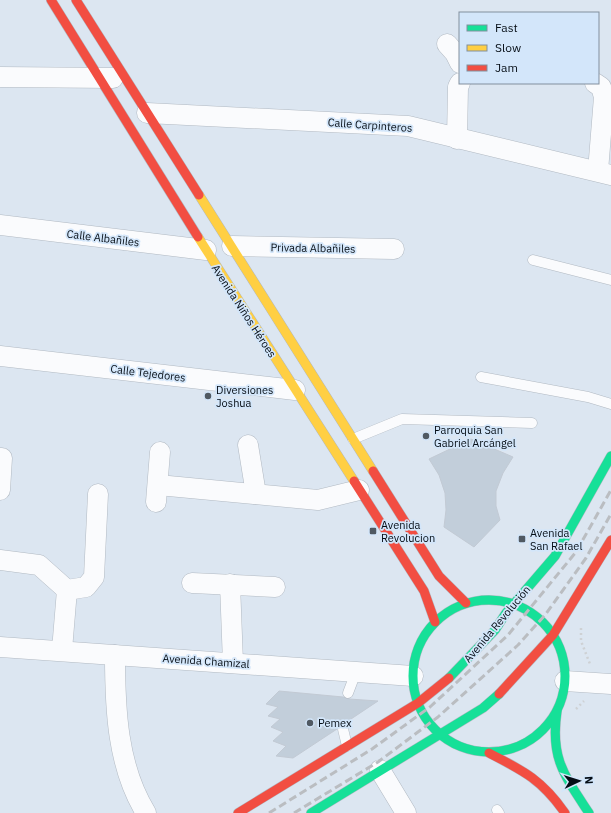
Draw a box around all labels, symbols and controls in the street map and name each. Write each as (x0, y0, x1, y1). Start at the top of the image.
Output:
legend (459, 12, 599, 84)
text: Fast (495, 20, 518, 35)
text: Slow (495, 40, 521, 55)
text: Jam (495, 60, 518, 75)
street label: Calle Carpinteros (327, 115, 413, 135)
street label: Calle Albañiles (66, 227, 140, 249)
street label: Privada Albañiles (270, 240, 356, 256)
street label: Avenida Niños Héroes (209, 262, 279, 360)
street label: Calle Tejedores (110, 361, 186, 385)
place label: Diversiones Joshua (216, 383, 273, 410)
marker: Diversiones Joshua (203, 391, 213, 401)
place label: Parroquia San Gabriel Arcángel (434, 423, 516, 450)
marker: Parroquia San Gabriel Arcángel (421, 431, 431, 441)
place label: Avenida Revolucion (381, 518, 435, 545)
marker: Avenida Revolucion (368, 526, 378, 536)
place label: Avenida San Rafael (530, 526, 582, 553)
marker: Avenida San Rafael (517, 534, 527, 544)
street label: Avenida Revolución (461, 583, 533, 665)
street label: Avenida Chamizal (162, 651, 250, 671)
place label: Pemex (318, 716, 352, 730)
marker: Pemex (305, 718, 315, 728)
north arrow (559, 761, 599, 801)
text: N (582, 776, 596, 785)

